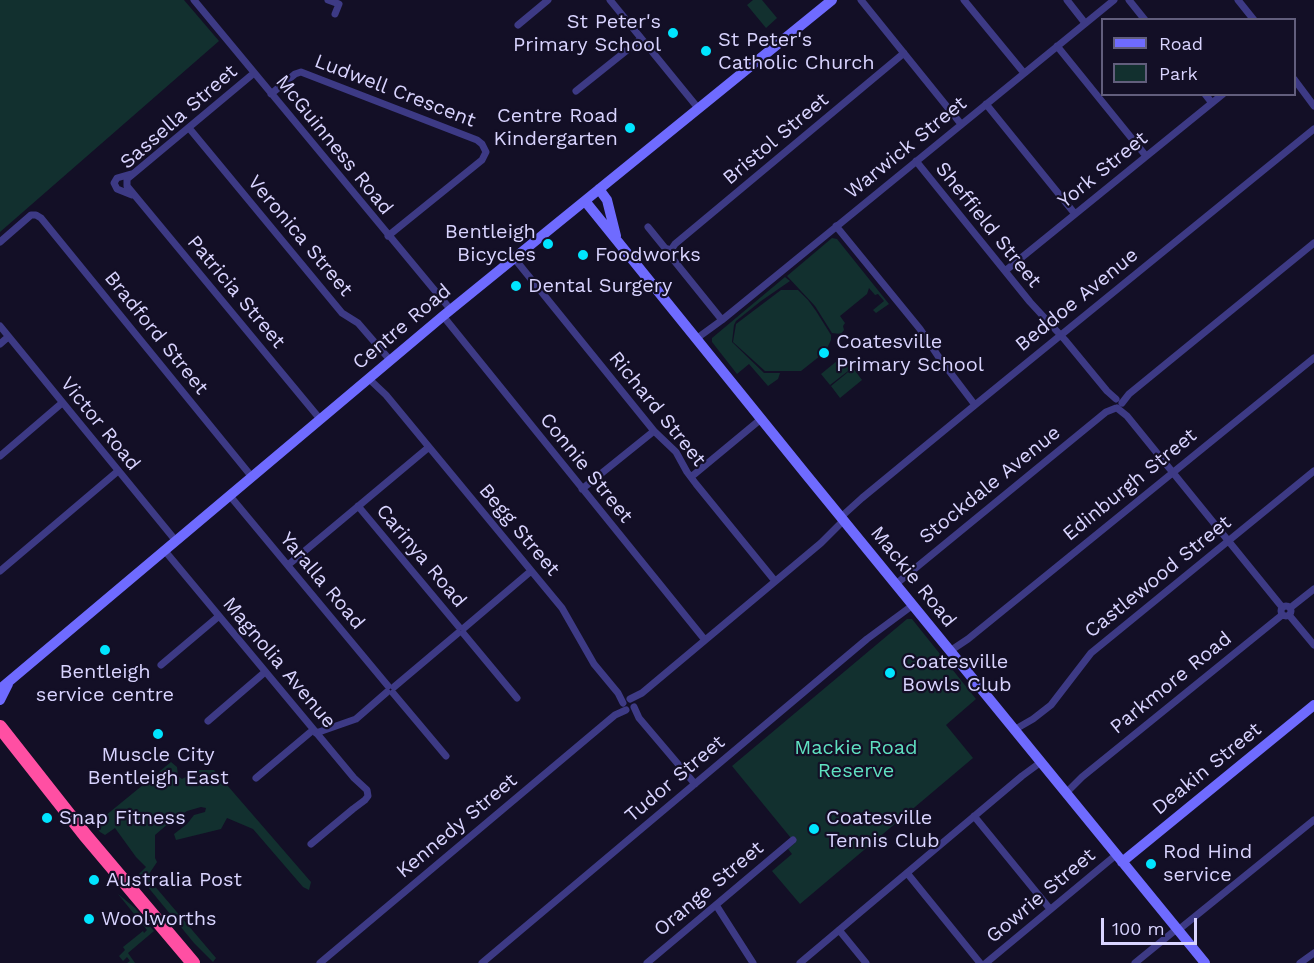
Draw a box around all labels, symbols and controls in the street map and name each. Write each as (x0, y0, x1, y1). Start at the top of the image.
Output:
place label: St Peter's Primary School (513, 10, 661, 57)
legend (1101, 18, 1296, 96)
marker: St Peter's Primary School (666, 26, 680, 40)
place label: St Peter's Catholic Church (718, 28, 875, 75)
text: Road (1159, 33, 1203, 54)
marker: St Peter's Catholic Church (699, 44, 713, 58)
street label: Ludwell Crescent (311, 49, 479, 133)
street label: Sassella Street (116, 60, 242, 174)
text: Park (1159, 63, 1198, 84)
street label: McGuinness Road (270, 70, 398, 220)
street label: Bristol Street (718, 88, 834, 190)
street label: Warwick Street (840, 92, 972, 204)
place label: Centre Road Kindergarten (494, 104, 618, 151)
marker: Centre Road Kindergarten (623, 121, 637, 135)
street label: York Street (1053, 127, 1153, 213)
street label: Sheffield Street (930, 157, 1046, 293)
street label: Veronica Street (242, 171, 358, 301)
place label: Bentleigh Bicycles (445, 220, 536, 267)
street label: Patricia Street (182, 231, 290, 353)
marker: Bentleigh Bicycles (541, 237, 555, 251)
place label: Foodworks (595, 243, 701, 267)
street label: Beddoe Avenue (1011, 243, 1143, 357)
marker: Foodworks (576, 248, 590, 262)
street label: Bradford Street (99, 266, 213, 400)
place label: Dental Surgery (528, 274, 672, 298)
street label: Centre Road (348, 279, 456, 375)
marker: Dental Surgery (509, 279, 523, 293)
place label: Coatesville Primary School (836, 330, 984, 377)
marker: Coatesville Primary School (817, 346, 831, 360)
street label: Richard Street (603, 347, 711, 471)
street label: Victor Road (55, 372, 145, 476)
street label: Connie Street (534, 408, 638, 528)
street label: Stockdale Avenue (915, 421, 1065, 549)
street label: Edinburgh Street (1058, 424, 1202, 546)
street label: Begg Street (474, 479, 564, 581)
street label: Carinya Road (371, 499, 471, 613)
street label: Castlewood Street (1080, 511, 1236, 643)
street label: Mackie Road (865, 522, 961, 632)
street label: Yaralla Road (274, 528, 370, 634)
street label: Magnolia Avenue (217, 593, 341, 733)
street label: Parkmore Road (1106, 627, 1236, 739)
marker: Bentleigh service centre (98, 643, 112, 657)
place label: Coatesville Bowls Club (902, 650, 1012, 697)
place label: Bentleigh service centre (36, 660, 174, 707)
marker: Coatesville Bowls Club (883, 666, 897, 680)
street label: Deakin Street (1148, 718, 1266, 820)
marker: Muscle City Bentleigh East (151, 727, 165, 741)
street label: Tudor Street (620, 730, 730, 828)
park label: Mackie Road Reserve (794, 736, 918, 783)
place label: Muscle City Bentleigh East (87, 743, 229, 790)
street label: Kennedy Street (392, 769, 522, 883)
place label: Snap Fitness (59, 806, 186, 830)
place label: Coatesville Tennis Club (826, 806, 940, 853)
marker: Snap Fitness (40, 811, 54, 825)
marker: Coatesville Tennis Club (807, 822, 821, 836)
street label: Orange Street (649, 836, 769, 942)
place label: Rod Hind service (1163, 840, 1252, 887)
street label: Gowrie Street (982, 843, 1100, 949)
marker: Rod Hind service (1144, 857, 1158, 871)
place label: Australia Post (106, 868, 242, 892)
marker: Australia Post (87, 873, 101, 887)
scale bar (1104, 906, 1200, 944)
place label: Woolworths (101, 907, 217, 931)
marker: Woolworths (82, 912, 96, 926)
text: 100 m (1112, 918, 1165, 939)

